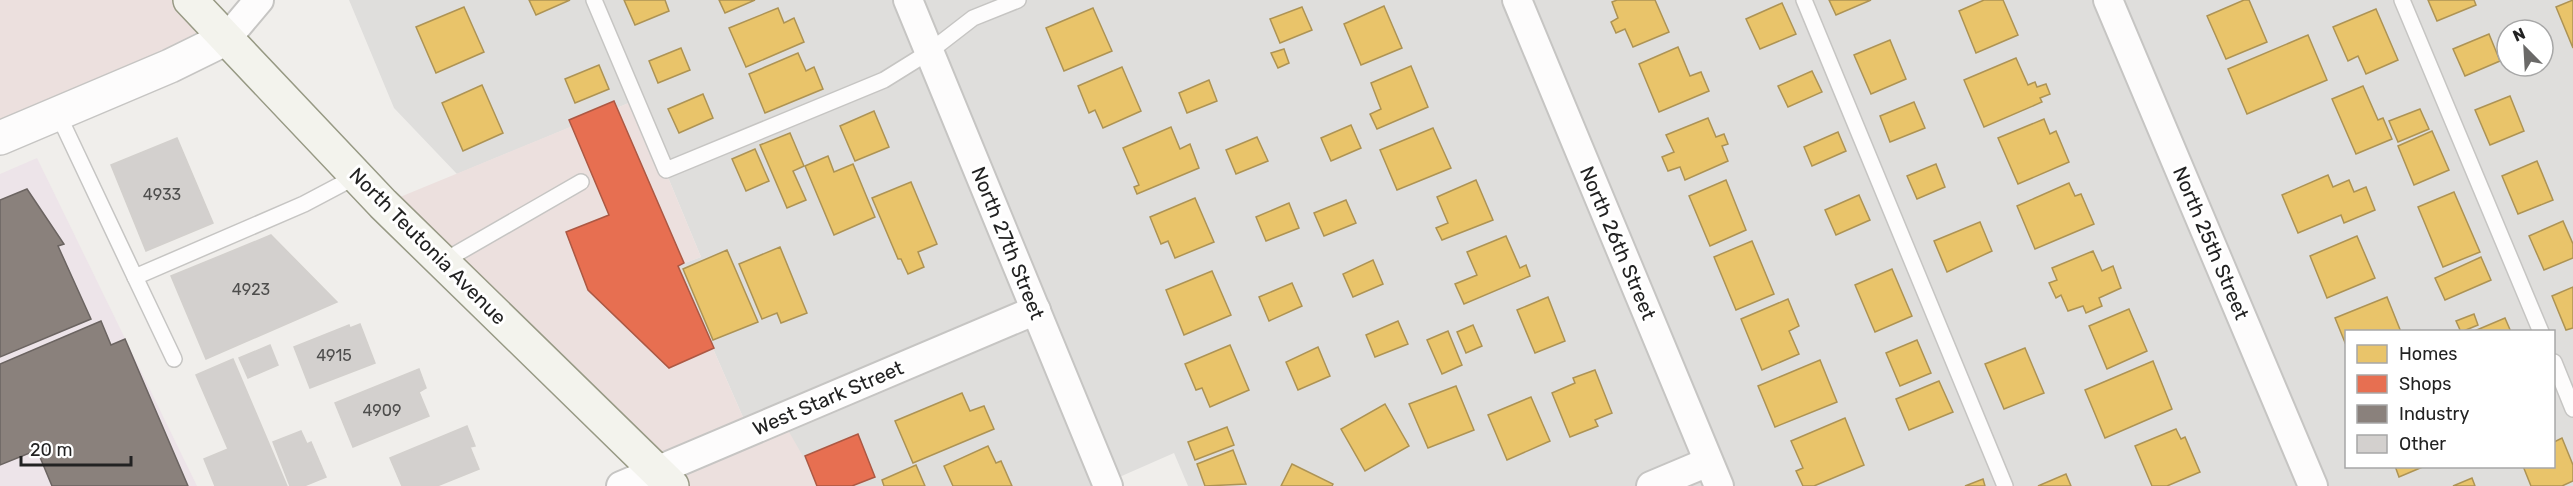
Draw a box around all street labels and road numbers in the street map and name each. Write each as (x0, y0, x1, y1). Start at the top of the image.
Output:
street label: North Teutonia Avenue (345, 163, 511, 329)
street label: North 27th Street (966, 163, 1050, 323)
street label: North 26th Street (1575, 163, 1661, 324)
street label: North 25th Street (2168, 163, 2254, 323)
street label: West Stark Street (749, 355, 907, 441)

